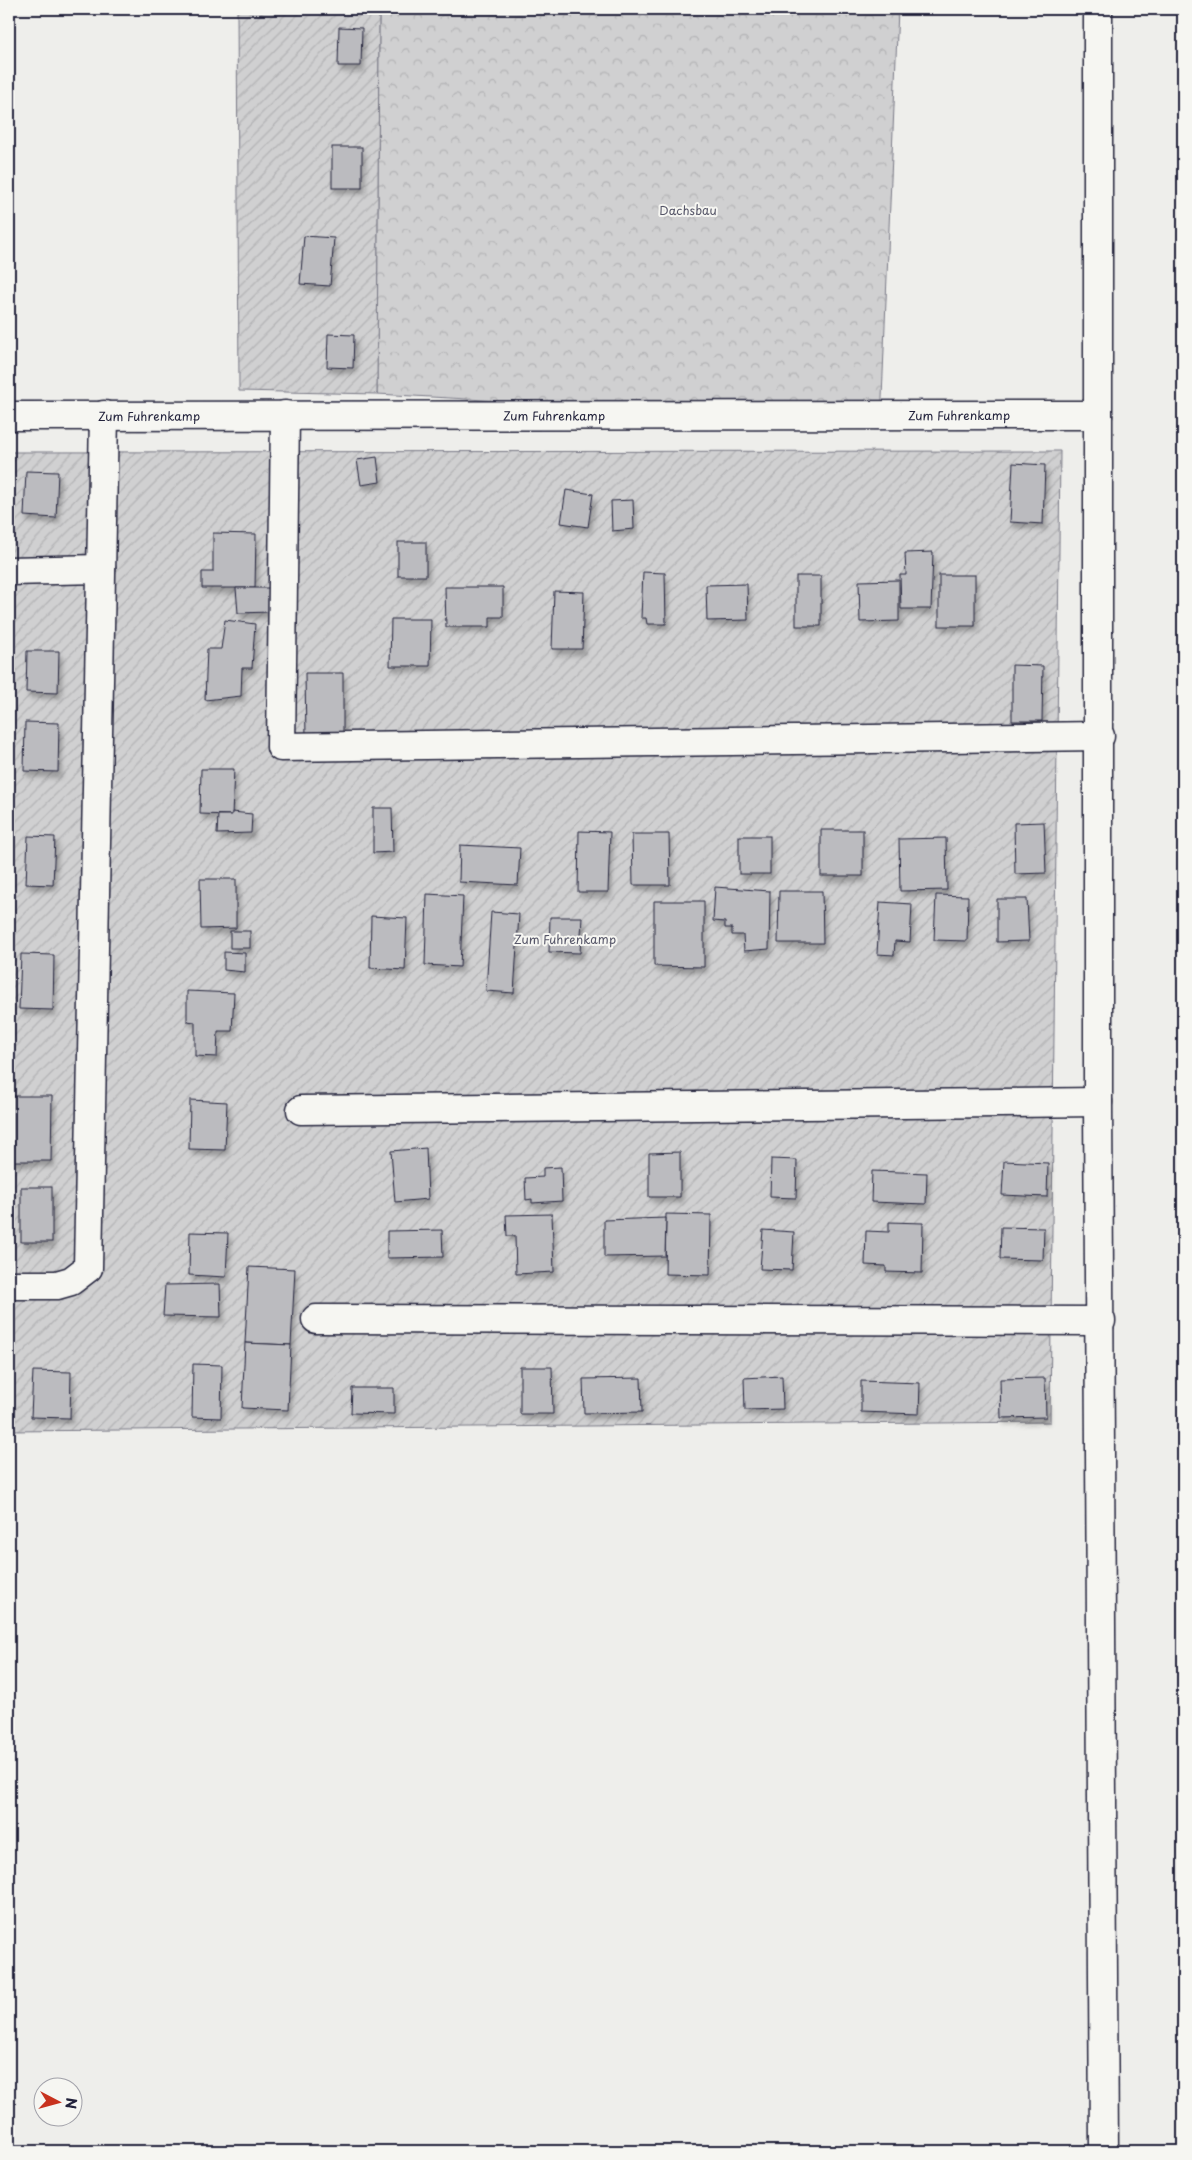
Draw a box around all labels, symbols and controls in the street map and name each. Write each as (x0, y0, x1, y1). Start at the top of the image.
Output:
park label: Dachsbau (659, 201, 717, 219)
street label: Zum Fuhrenkamp (503, 406, 605, 425)
street label: Zum Fuhrenkamp (908, 406, 1010, 424)
street label: Zum Fuhrenkamp (98, 407, 200, 425)
park label: Zum Fuhrenkamp (514, 930, 616, 948)
north arrow (32, 2078, 82, 2128)
text: N (60, 2097, 82, 2110)

